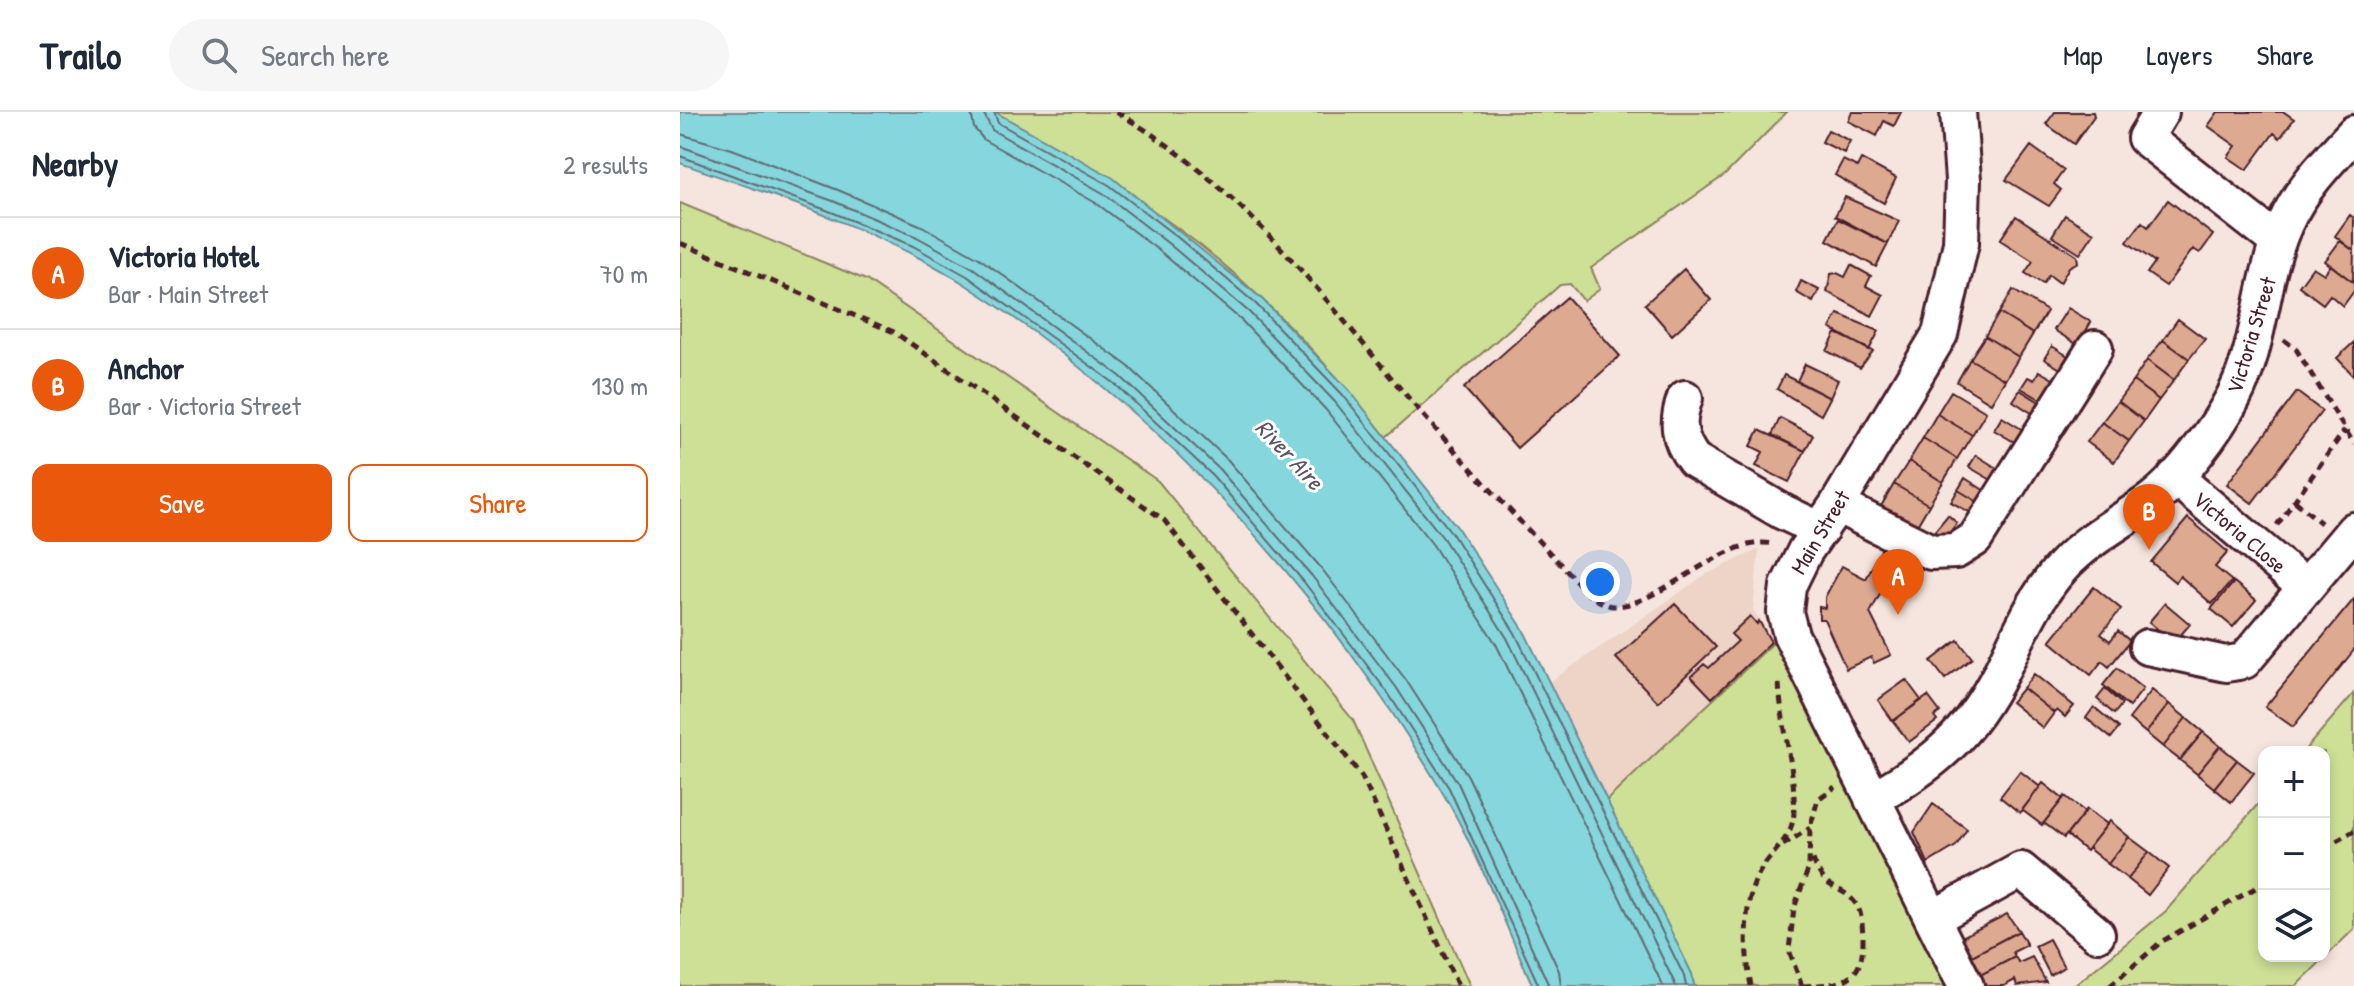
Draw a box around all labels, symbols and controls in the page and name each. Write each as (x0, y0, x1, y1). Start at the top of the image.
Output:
search box (169, 19, 729, 91)
text: Trailo (40, 29, 121, 81)
icon: search (197, 33, 241, 77)
text: Search here (261, 35, 389, 75)
text: Map (2063, 36, 2103, 74)
text: Layers (2147, 36, 2212, 74)
text: Share (2256, 36, 2314, 74)
text: Nearby (32, 141, 118, 187)
text: 2 results (563, 147, 648, 182)
text: Victoria Hotel (108, 236, 259, 276)
text: A (52, 256, 64, 291)
text: 70 m (600, 256, 648, 291)
street label: Victoria Street (2219, 273, 2283, 397)
text: Bar · Main Street (108, 276, 268, 311)
text: Anchor (108, 348, 184, 388)
text: B (51, 368, 65, 403)
text: 130 m (592, 368, 648, 403)
text: Bar · Victoria Street (108, 388, 301, 423)
water label: River Aire (1249, 412, 1332, 497)
button: Save (32, 464, 332, 542)
button: Share (348, 464, 648, 542)
street label: Main Street (1783, 484, 1857, 580)
pin: B (2123, 484, 2175, 550)
street label: Victoria Close (2187, 484, 2293, 580)
pin: A (1872, 549, 1924, 615)
your location (1580, 562, 1620, 602)
map controls (2258, 746, 2330, 962)
button: + (2258, 746, 2330, 818)
button: − (2258, 818, 2330, 890)
button: layers (2258, 890, 2330, 962)

